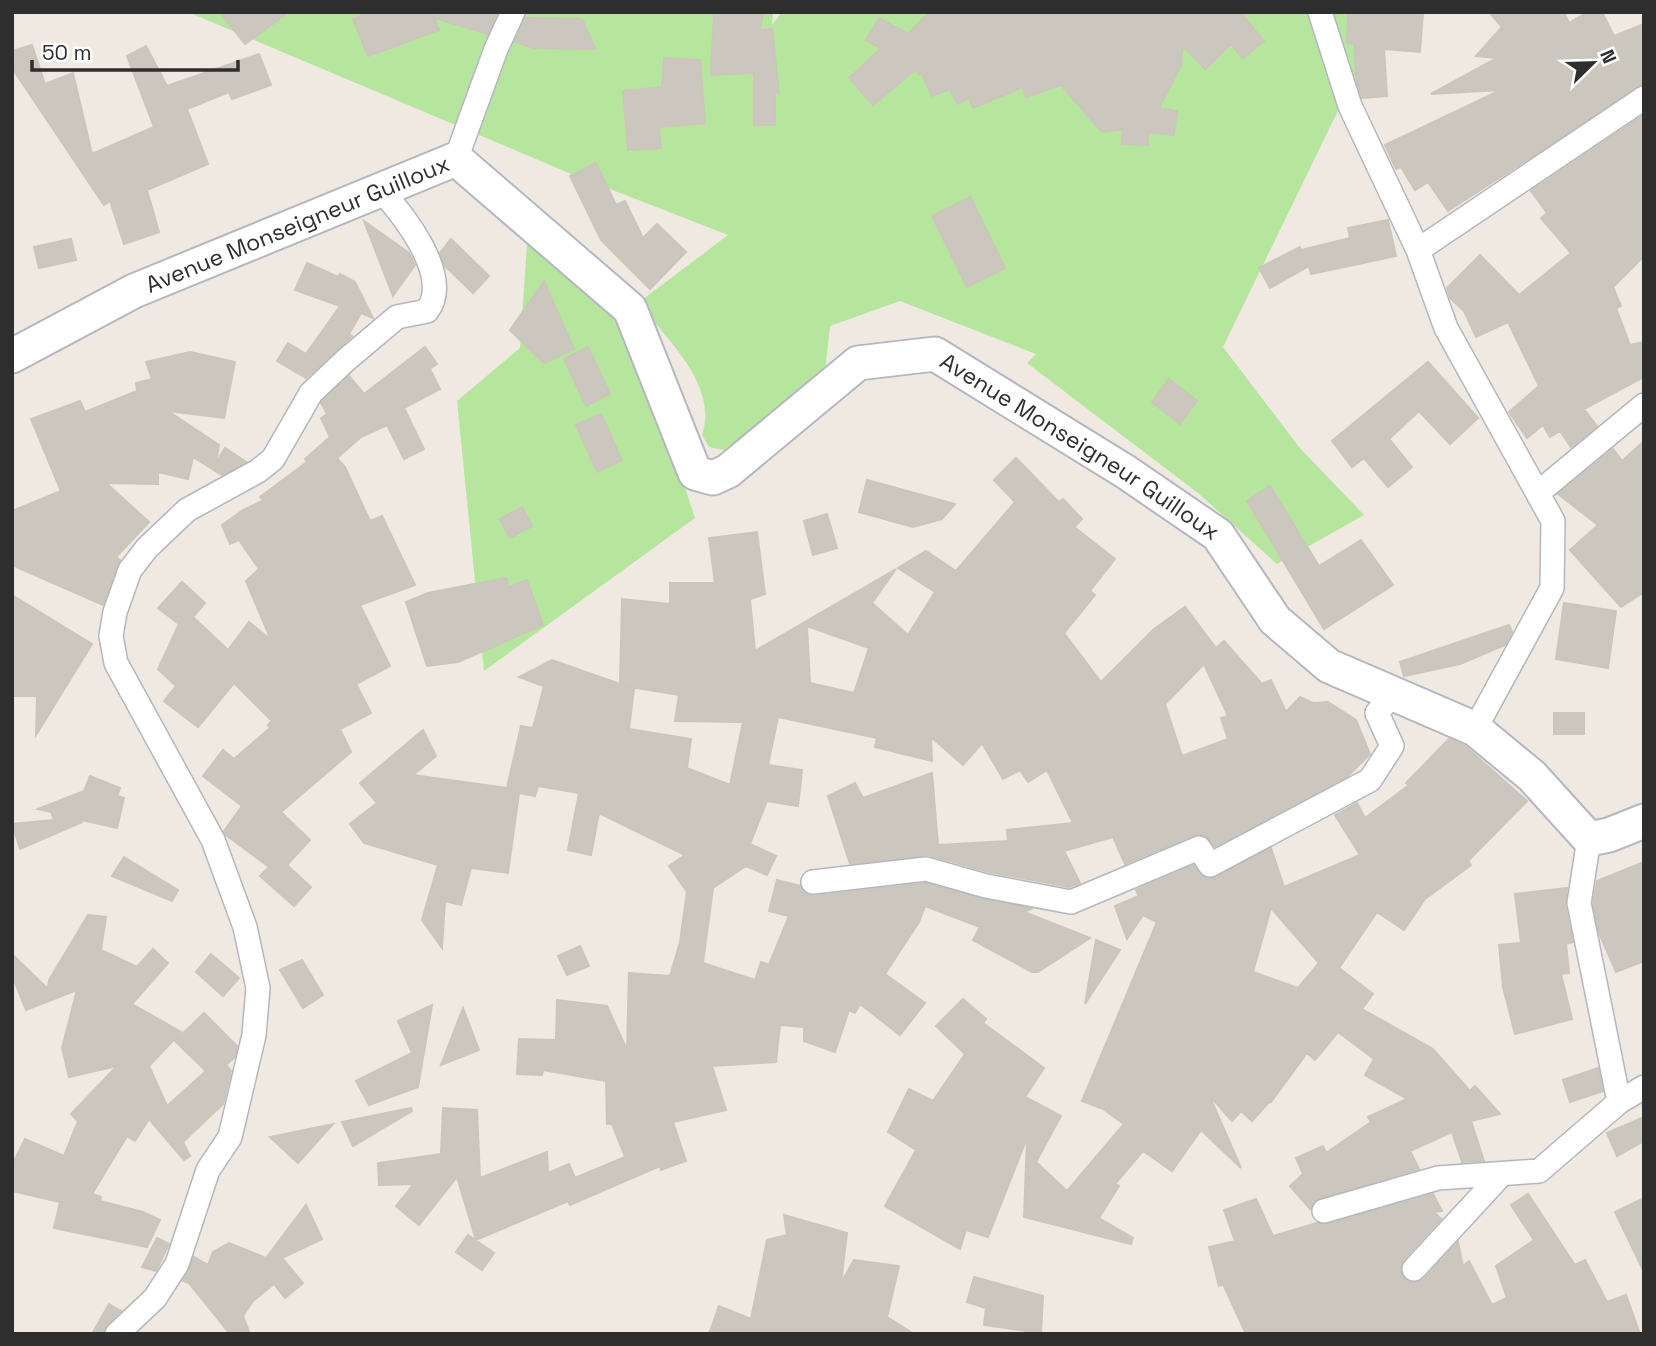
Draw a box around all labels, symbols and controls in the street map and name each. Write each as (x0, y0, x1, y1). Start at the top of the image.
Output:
scale bar (32, 28, 238, 72)
north arrow (1558, 28, 1628, 98)
text: 50 m (42, 39, 92, 66)
text: N (1594, 46, 1622, 67)
street label: Avenue Monseigneur Guilloux (141, 148, 454, 300)
street label: Avenue Monseigneur Guilloux (935, 346, 1226, 547)

